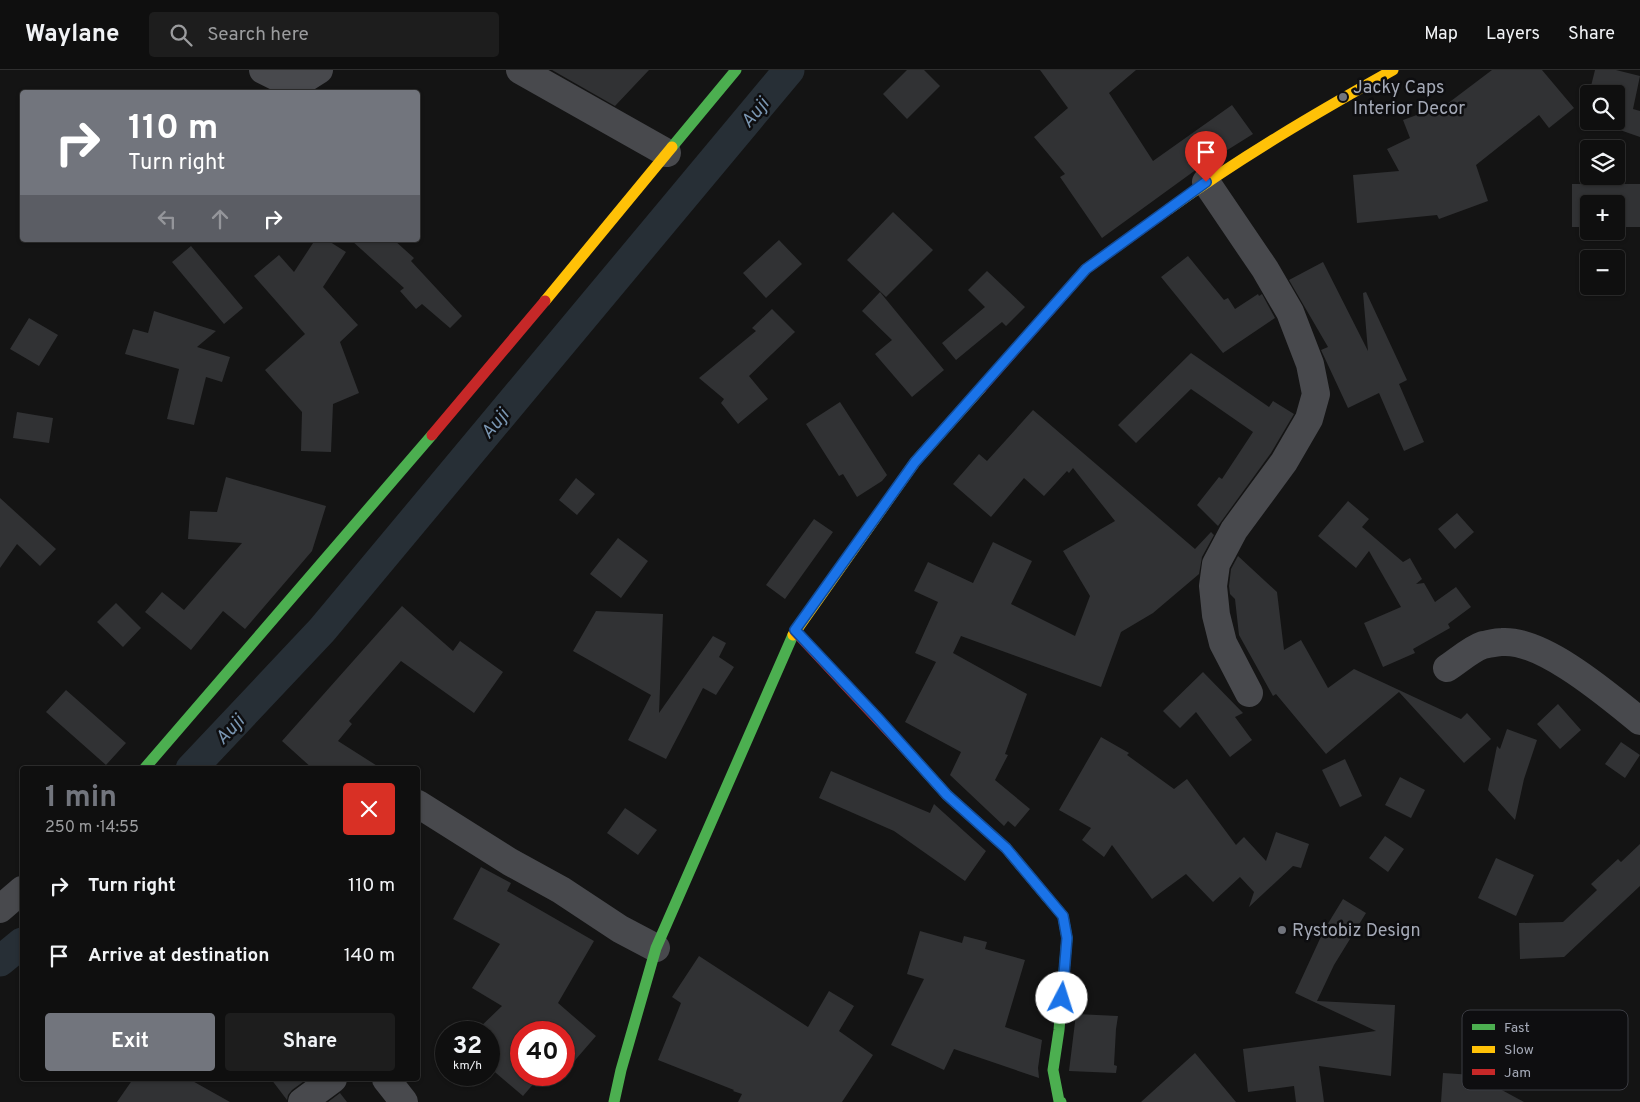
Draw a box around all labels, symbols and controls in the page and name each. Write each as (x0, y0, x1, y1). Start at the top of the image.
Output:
search box (149, 12, 499, 57)
text: Waylane (25, 20, 119, 50)
icon: search (167, 21, 195, 49)
text: Search here (207, 23, 309, 47)
text: Map (1424, 23, 1458, 46)
text: Layers (1486, 23, 1540, 46)
text: Share (1568, 23, 1615, 46)
place label: Jacky Caps Interior Decor (1353, 77, 1465, 121)
map controls (1580, 85, 1625, 295)
button: search (1580, 85, 1625, 130)
marker: Jacky Caps Interior Decor (1337, 91, 1349, 103)
water label: Auji (736, 92, 776, 133)
text: 110 m (128, 107, 218, 151)
icon: right (45, 110, 110, 175)
pin (1185, 131, 1227, 182)
icon: arrive (1192, 138, 1220, 166)
button: layers (1580, 140, 1625, 185)
text: Turn right (128, 150, 225, 177)
button: + (1580, 195, 1625, 240)
icon: left (153, 205, 181, 233)
icon: ahead (206, 205, 234, 233)
icon: right (259, 205, 287, 233)
button: − (1580, 250, 1625, 295)
water label: Auji (476, 403, 516, 444)
water label: Auji (211, 709, 251, 750)
text: 1 min (45, 780, 117, 817)
button: close (343, 783, 395, 835)
text: 250 m · 14:55 (45, 818, 139, 838)
icon: right (45, 872, 73, 900)
text: Turn right (88, 874, 176, 898)
text: 110 m (348, 874, 395, 898)
place label: Rystobiz Design (1292, 920, 1421, 943)
marker: Rystobiz Design (1276, 924, 1288, 936)
icon: arrive (45, 942, 73, 970)
text: Arrive at destination (88, 944, 269, 968)
text: 140 m (344, 944, 395, 968)
position arrow (1035, 971, 1087, 1023)
legend (1462, 1010, 1628, 1090)
button: Exit (45, 1013, 215, 1071)
button: Share (225, 1013, 395, 1071)
text: Fast (1504, 1020, 1530, 1037)
speed limit sign: 40 (510, 1021, 575, 1086)
text: 32 (453, 1031, 482, 1063)
text: Slow (1504, 1042, 1534, 1059)
text: km/h (453, 1058, 482, 1074)
text: Jam (1504, 1065, 1531, 1082)

